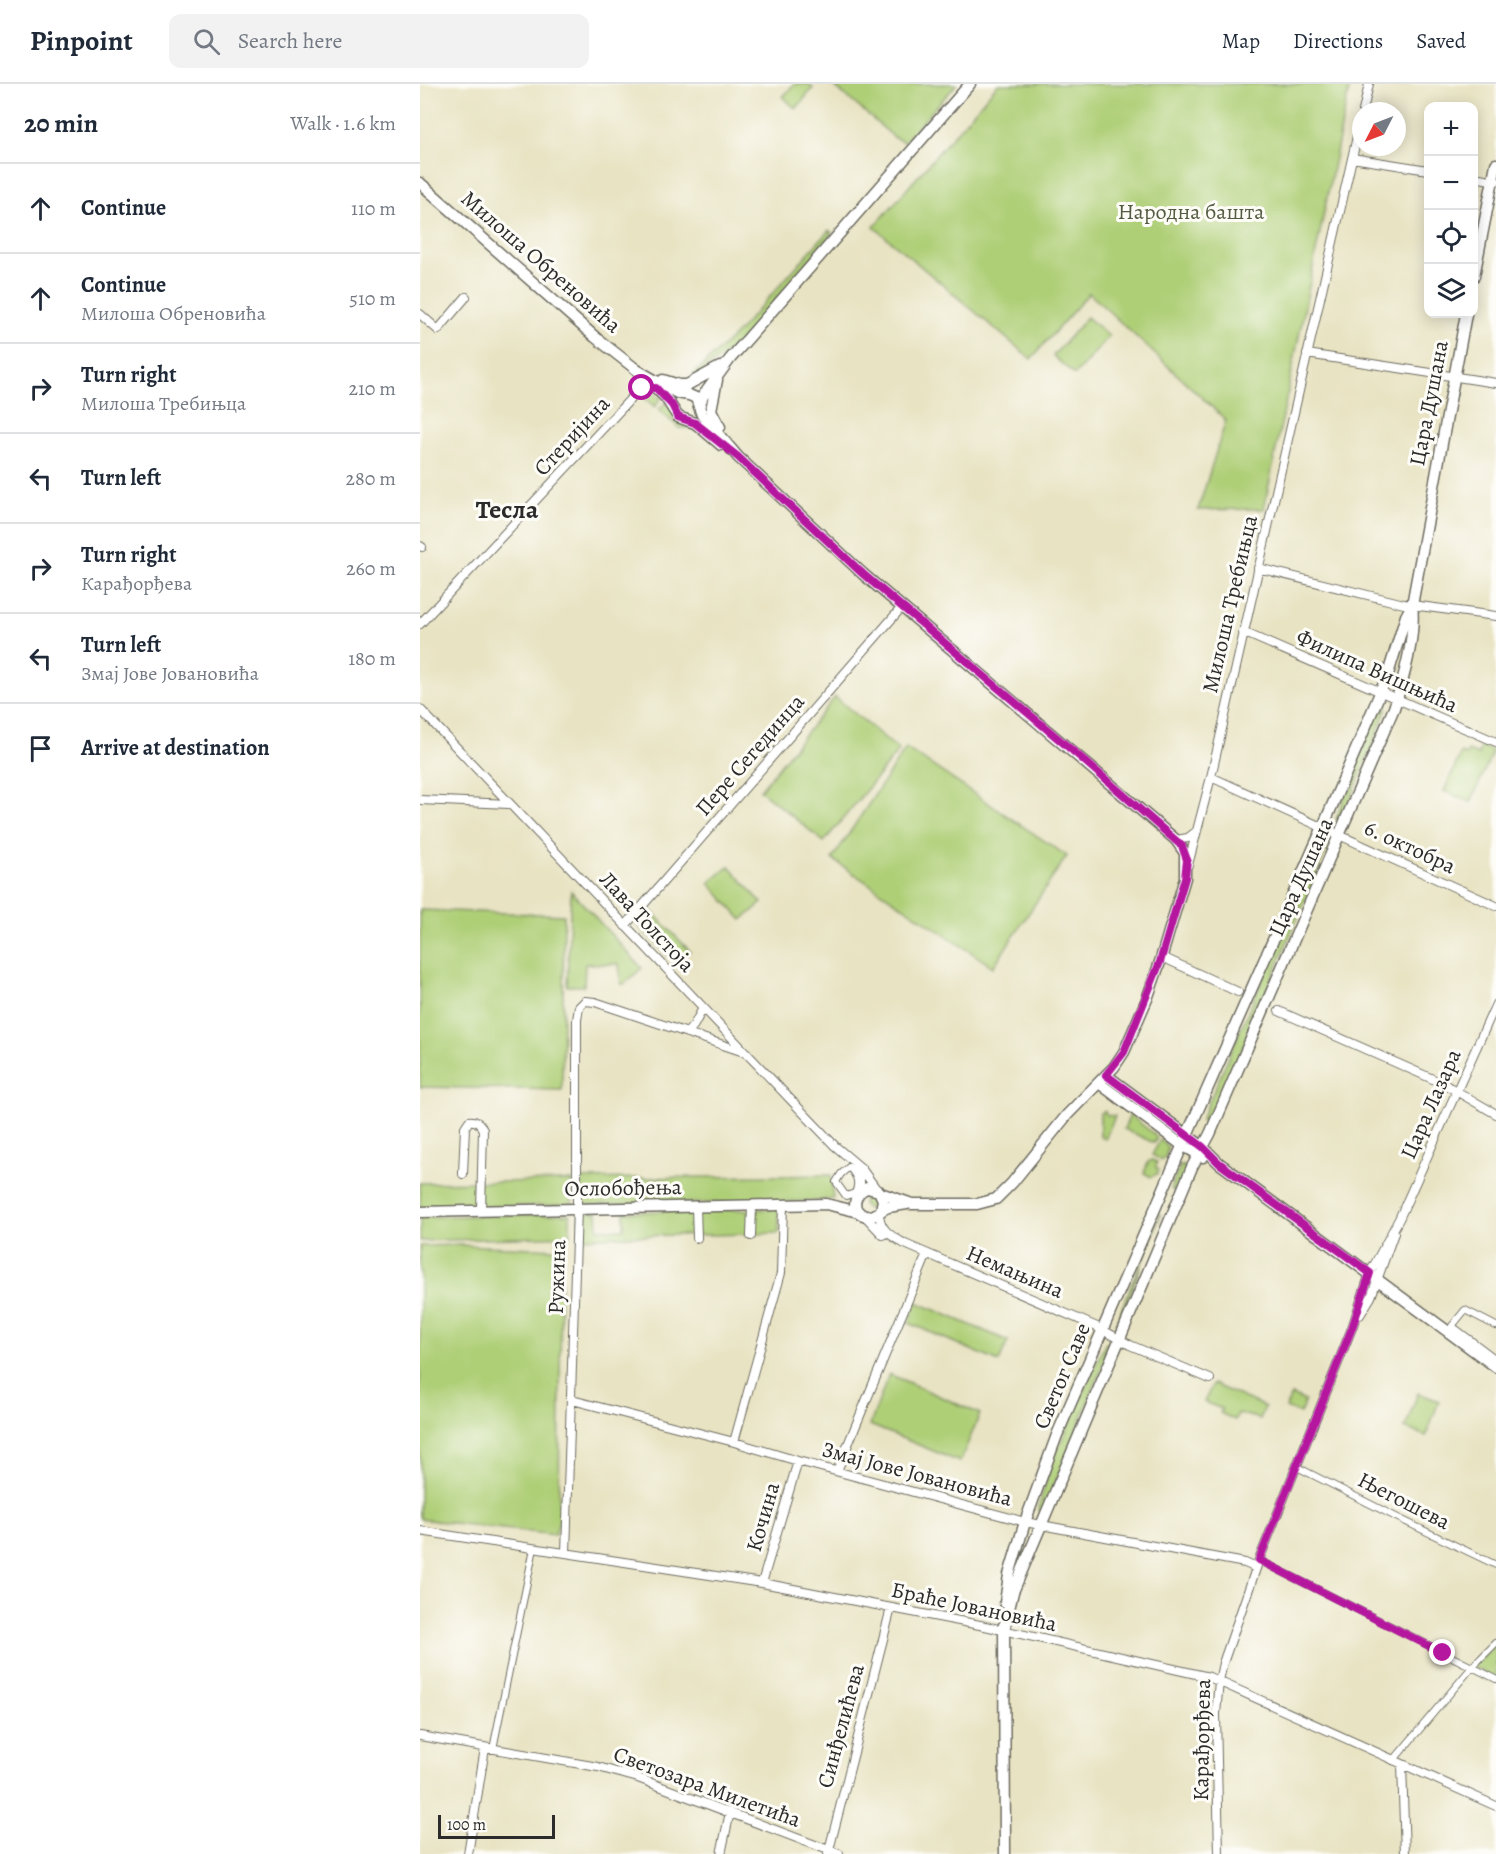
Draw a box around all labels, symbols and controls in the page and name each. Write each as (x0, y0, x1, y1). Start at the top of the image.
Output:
search box (169, 14, 589, 68)
text: Pinpoint (30, 22, 133, 60)
icon: search (190, 25, 223, 58)
text: Search here (238, 26, 342, 56)
text: Map (1222, 27, 1260, 55)
text: Directions (1293, 27, 1383, 55)
text: Saved (1416, 27, 1466, 55)
north arrow (1352, 102, 1406, 156)
map controls (1424, 102, 1478, 318)
button: + (1424, 102, 1478, 156)
text: 20 min (24, 106, 98, 141)
text: Walk · 1.6 km (290, 110, 396, 137)
button: − (1424, 156, 1478, 210)
street label: Милоша Обреновића (454, 184, 628, 341)
icon: ahead (24, 192, 57, 225)
text: Continue (81, 193, 166, 223)
text: 110 m (351, 195, 396, 222)
park label: Народна башта (1118, 197, 1265, 227)
button: locate (1424, 210, 1478, 264)
button: layers (1424, 264, 1478, 318)
text: Continue (81, 270, 166, 300)
icon: ahead (24, 282, 57, 315)
text: 510 m (349, 285, 396, 312)
text: Милоша Обреновића (81, 300, 266, 327)
street label: Цара Душана (1402, 337, 1456, 468)
text: Turn right (81, 360, 177, 390)
icon: right (24, 372, 57, 405)
route start (628, 374, 654, 400)
text: 210 m (348, 375, 396, 402)
street label: Стеријина (527, 389, 617, 483)
text: Милоша Требињца (81, 390, 246, 417)
icon: left (24, 462, 57, 495)
text: Turn left (81, 463, 161, 493)
text: 280 m (346, 465, 396, 492)
district label: Тесла (476, 492, 539, 527)
street label: Милоша Требињца (1195, 511, 1265, 696)
text: Turn right (81, 540, 177, 570)
icon: right (24, 552, 57, 585)
text: 260 m (346, 555, 396, 582)
text: Карађорђева (81, 570, 192, 597)
street label: Филипа Вишњића (1291, 622, 1463, 720)
text: Turn left (81, 630, 161, 660)
icon: left (24, 642, 57, 675)
text: 180 m (348, 645, 396, 672)
text: Змај Јове Јовановића (81, 660, 259, 687)
street label: Пере Сегединца (689, 687, 812, 822)
icon: arrive (24, 732, 57, 765)
text: Arrive at destination (81, 733, 270, 763)
street label: Цара Душана (1261, 812, 1341, 941)
street label: 6. октобра (1359, 813, 1461, 882)
street label: Лава Толстоја (592, 865, 702, 980)
street label: Цара Лазара (1393, 1044, 1469, 1164)
street label: Ослобођења (564, 1172, 683, 1204)
street label: Ружина (541, 1238, 573, 1315)
street label: Немањина (962, 1238, 1069, 1306)
street label: Светог Саве (1026, 1318, 1098, 1434)
street label: Змај Јове Јовановића (819, 1434, 1016, 1514)
street label: Његошева (1353, 1465, 1456, 1537)
street label: Кочина (739, 1478, 787, 1555)
street label: Браће Јовановића (889, 1575, 1060, 1639)
route end (1429, 1639, 1455, 1665)
street label: Синђелићева (810, 1660, 872, 1791)
street label: Карађорђева (1186, 1678, 1218, 1801)
street label: Светозара Милетића (609, 1739, 806, 1835)
scale bar (438, 1812, 555, 1840)
text: 100 m (447, 1814, 486, 1836)

